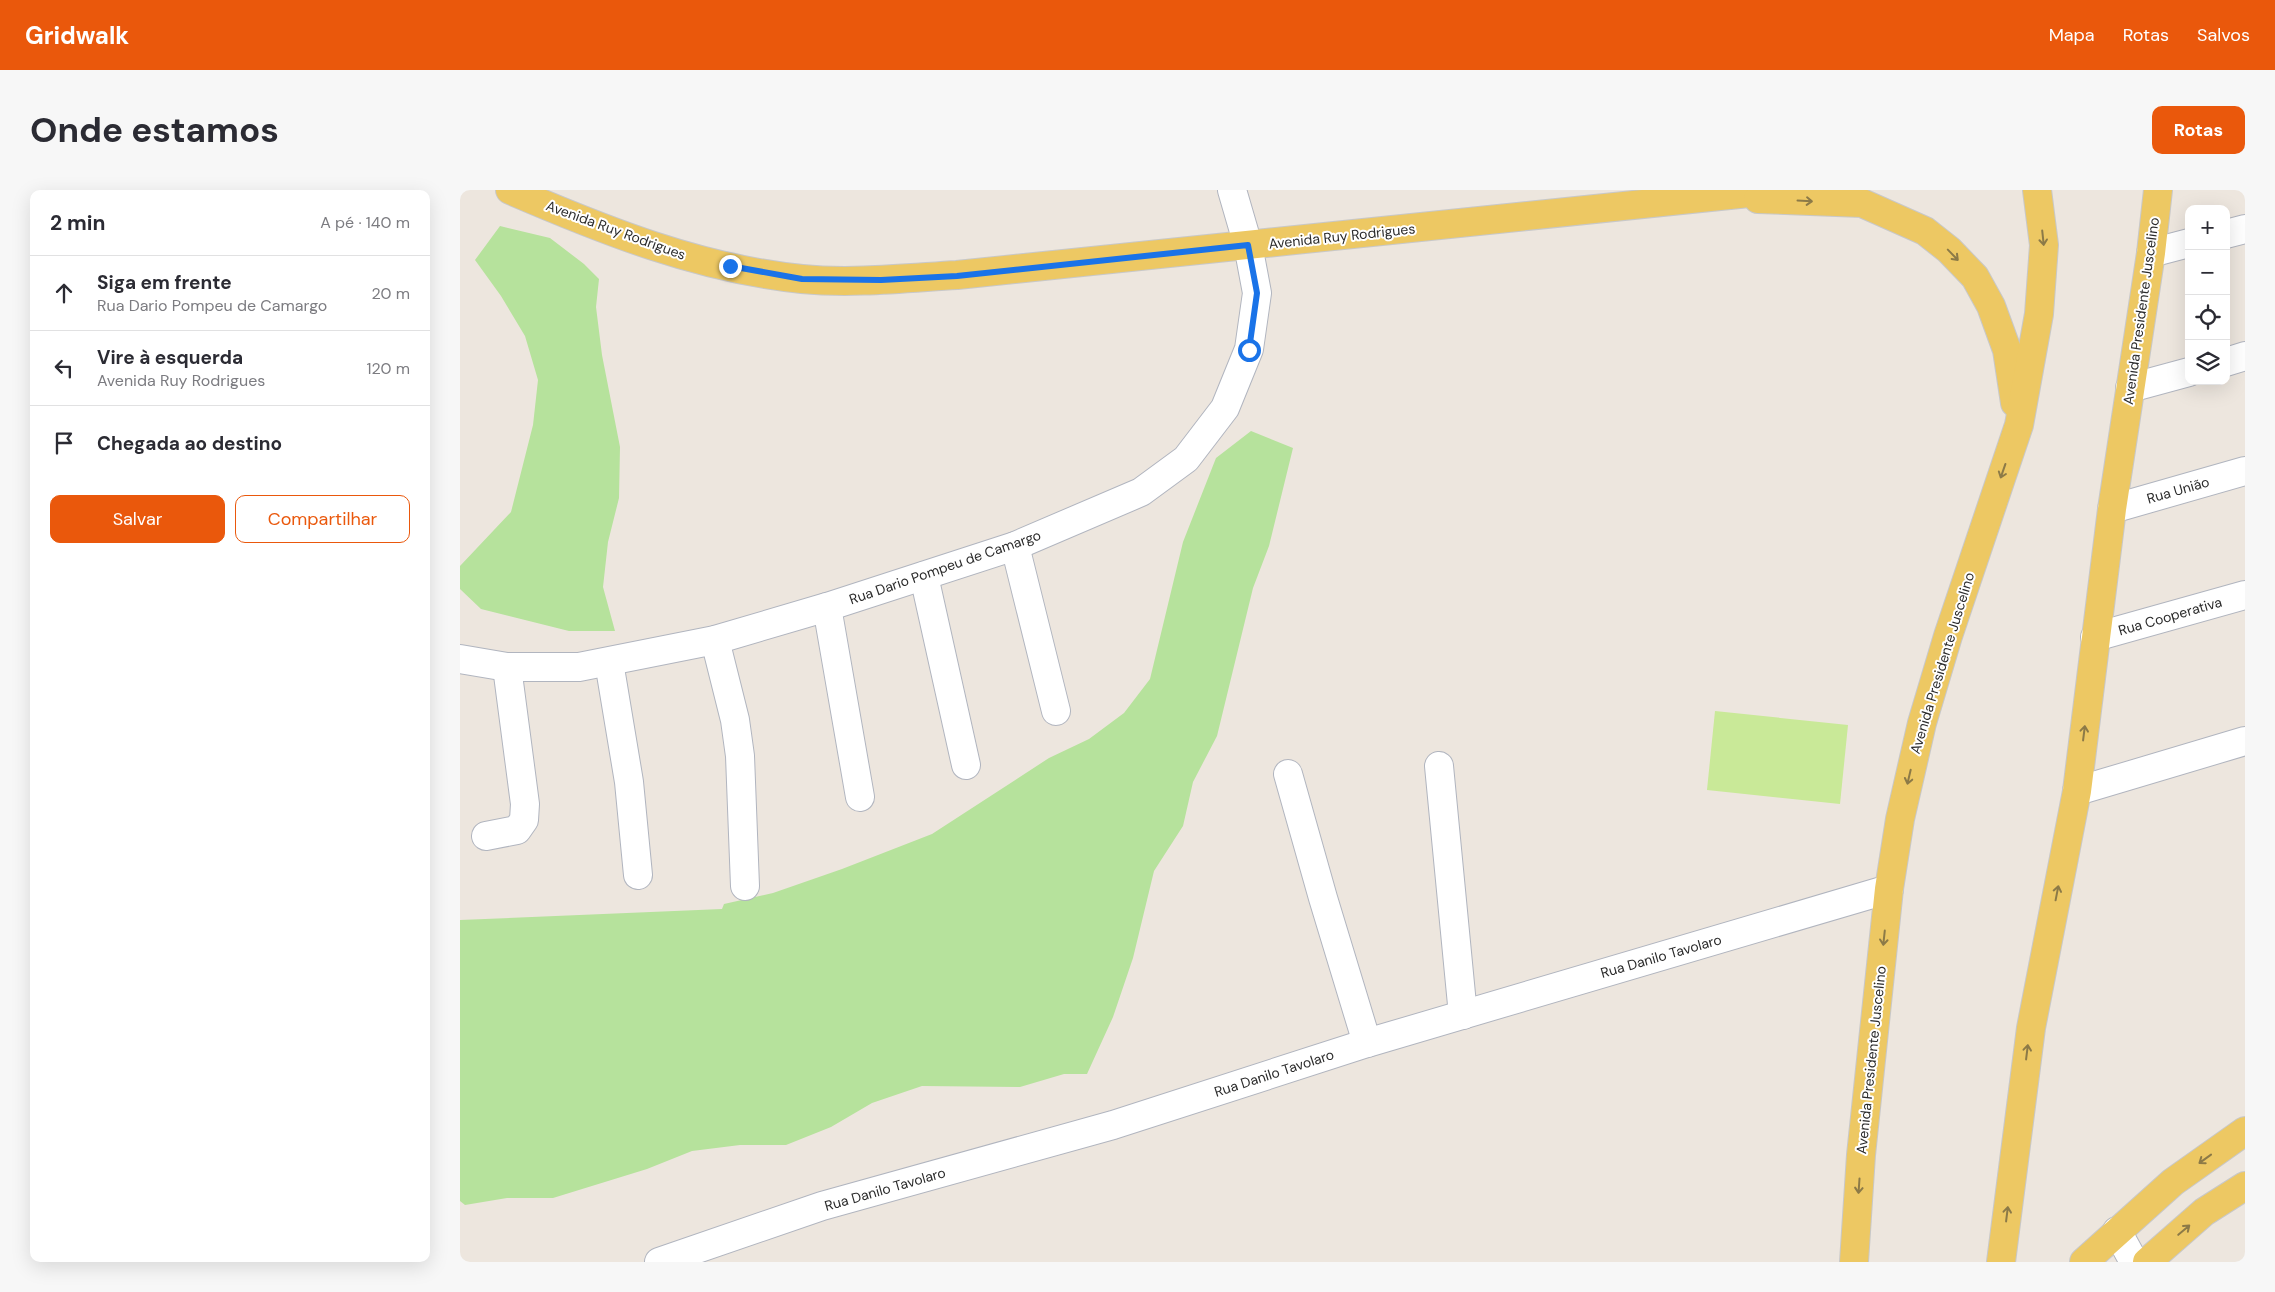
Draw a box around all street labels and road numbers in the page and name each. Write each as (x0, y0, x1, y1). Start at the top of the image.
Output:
street label: Avenida Ruy Rodrigues (544, 196, 688, 264)
street label: Avenida Presidente Juscelino (2119, 216, 2163, 406)
street label: Avenida Ruy Rodrigues (1268, 219, 1416, 253)
street label: Rua União (2145, 473, 2211, 507)
street label: Rua Dario Pompeu de Camargo (847, 526, 1043, 608)
street label: Avenida Presidente Juscelino (1906, 570, 1978, 756)
street label: Rua Cooperativa (2116, 593, 2224, 639)
street label: Rua Danilo Tavolaro (1598, 930, 1724, 982)
street label: Avenida Presidente Juscelino (1852, 965, 1890, 1155)
street label: Rua Danilo Tavolaro (1212, 1045, 1336, 1101)
street label: Rua Danilo Tavolaro (822, 1163, 948, 1215)

